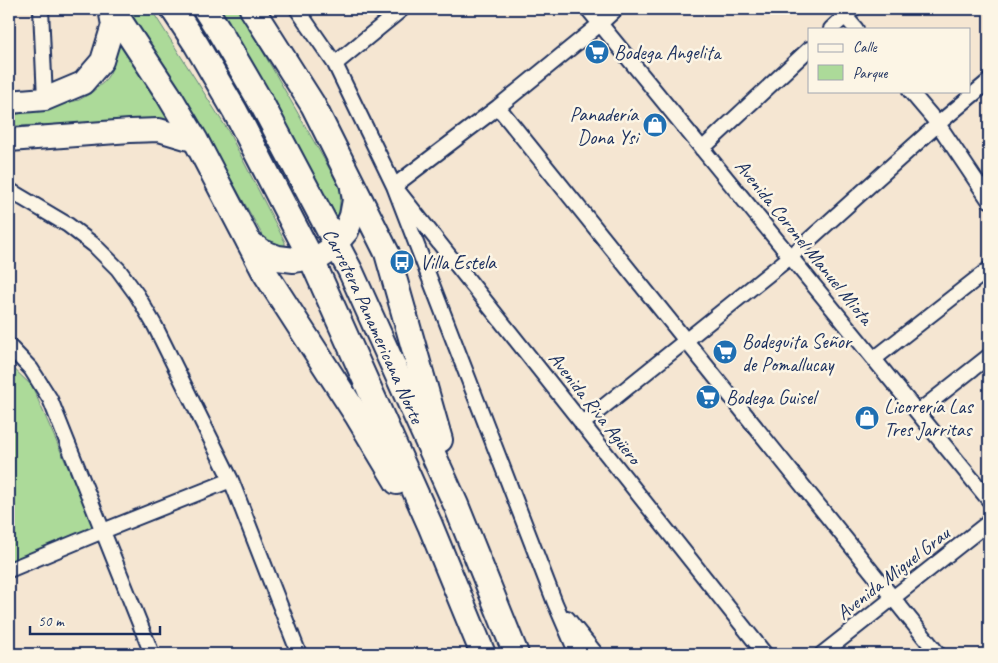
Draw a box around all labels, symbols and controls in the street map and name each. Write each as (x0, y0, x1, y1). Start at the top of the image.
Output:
legend (808, 28, 970, 92)
text: Calle (853, 38, 878, 57)
supermarket icon: Bodega Angelita (584, 39, 610, 65)
place label: Bodega Angelita (614, 40, 722, 65)
text: Parque (853, 64, 889, 83)
place label: Panadería Dona Ysi (570, 102, 640, 150)
shop icon: Panadería Dona Ysi (642, 112, 668, 138)
street label: Avenida Coronel Manuel Miota (730, 154, 880, 331)
street label: Carretera Panamericana Norte (317, 224, 430, 428)
bus stop icon: Villa Estela (389, 249, 415, 275)
place label: Villa Estela (420, 250, 497, 275)
place label: Bodeguita Señor de Pomallucay (742, 329, 853, 377)
supermarket icon: Bodeguita Señor de Pomallucay (712, 339, 738, 365)
street label: Avenida Riva Agüero (543, 347, 648, 471)
supermarket icon: Bodega Guisel (695, 384, 721, 410)
place label: Bodega Guisel (726, 385, 819, 410)
place label: Licorería Las Tres Jarritas (884, 394, 974, 442)
shop icon: Licorería Las Tres Jarritas (854, 405, 880, 431)
street label: Avenida Miguel Grau (831, 520, 956, 625)
scale bar (30, 603, 160, 635)
text: 50 m (38, 612, 65, 631)

